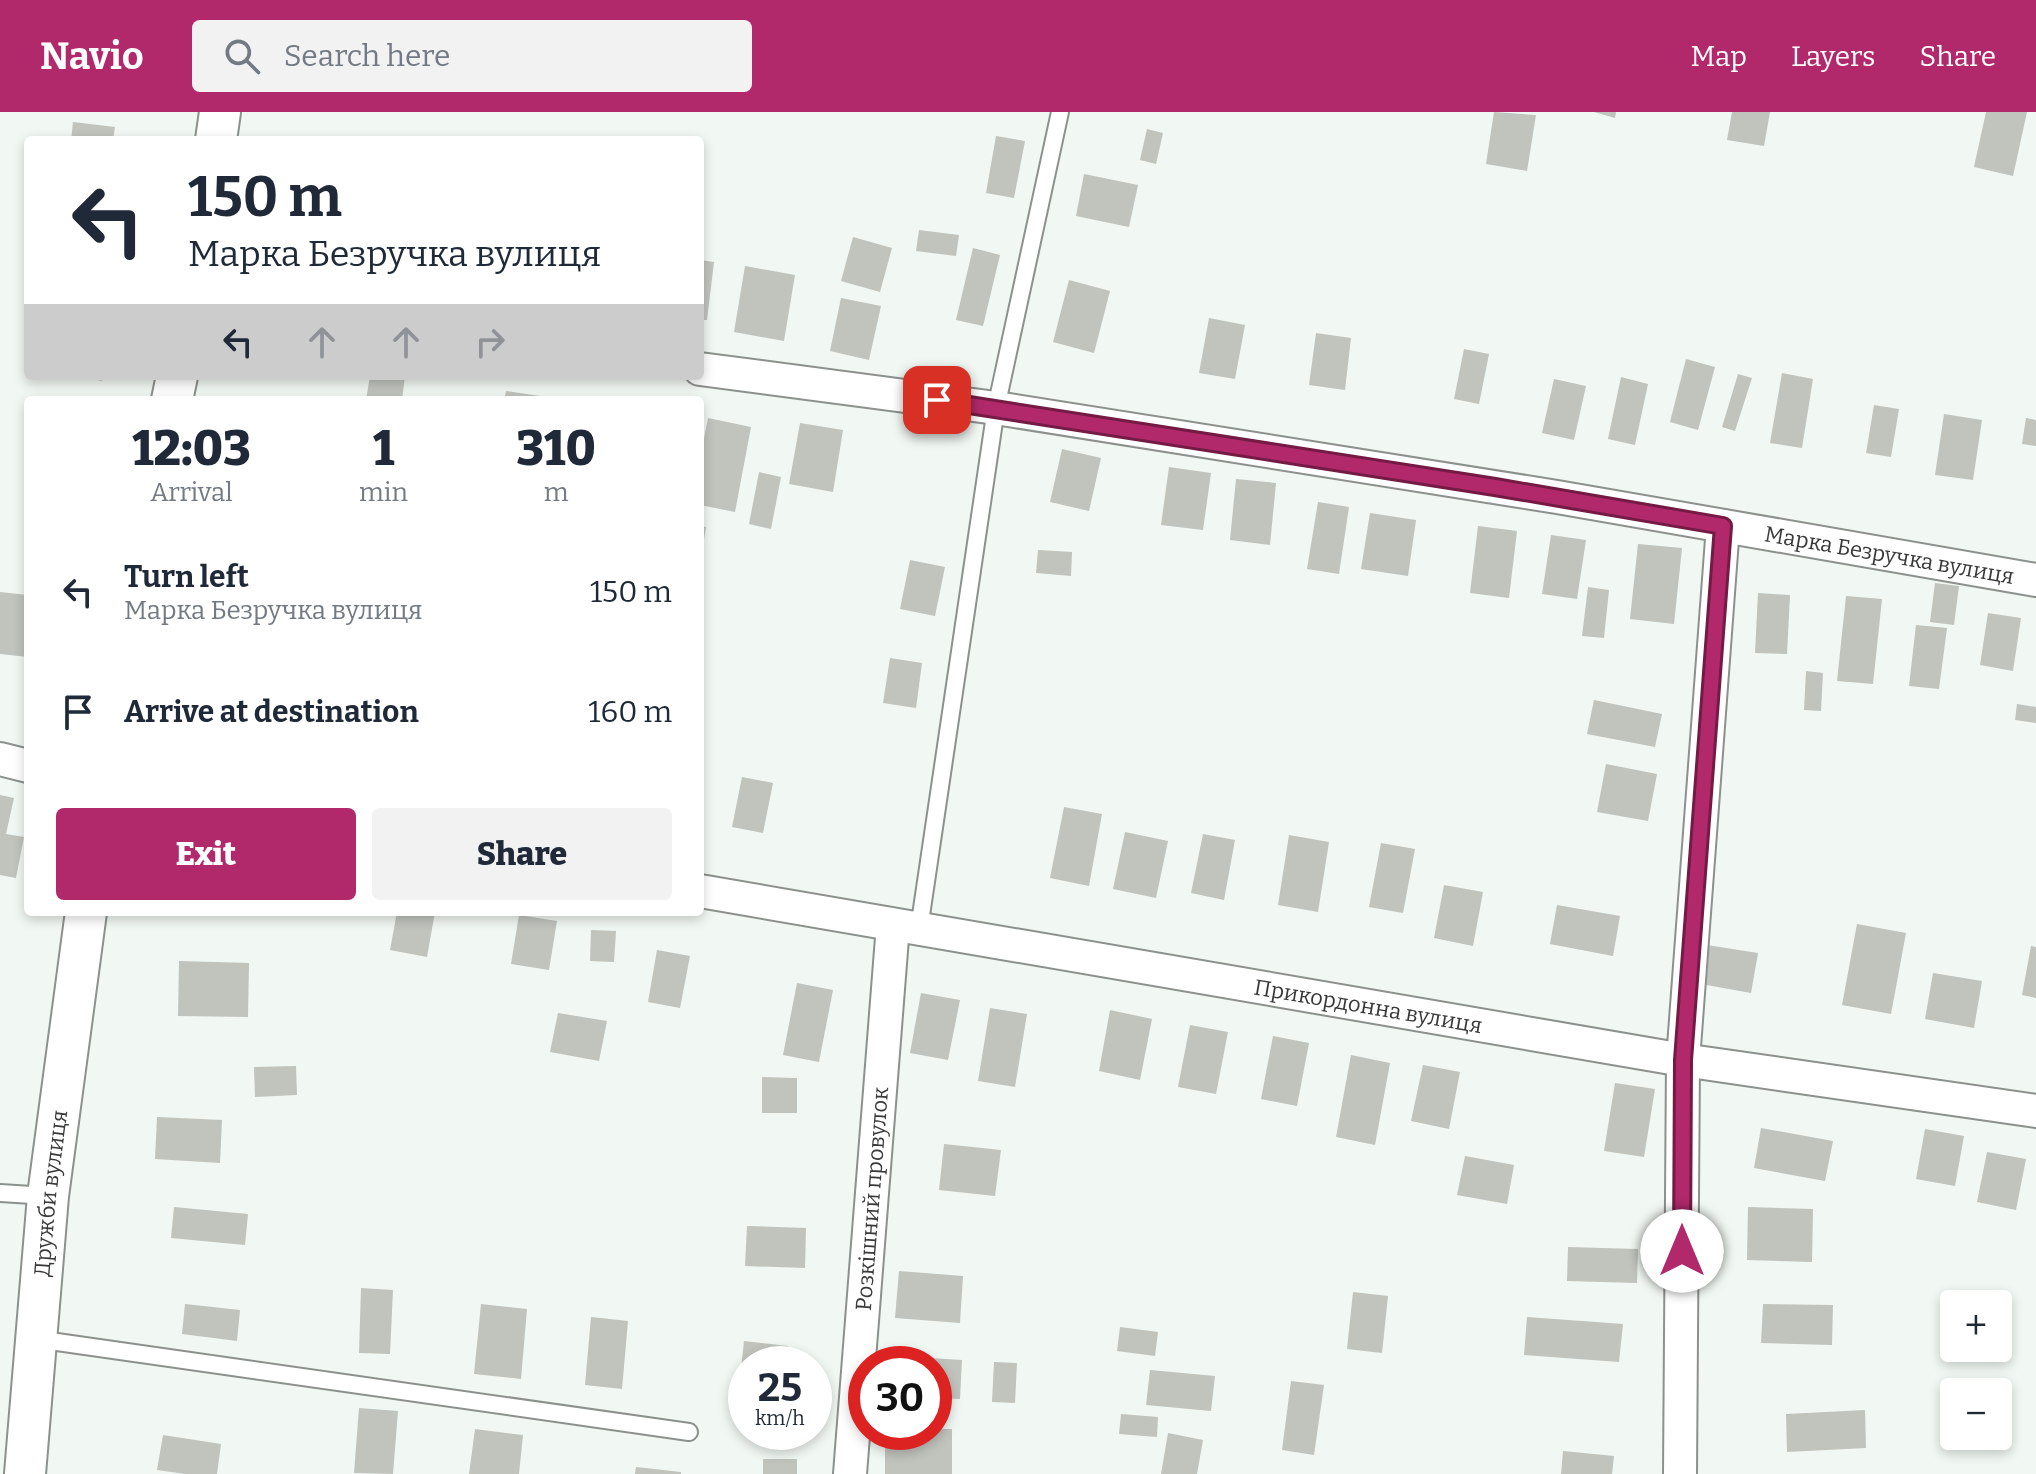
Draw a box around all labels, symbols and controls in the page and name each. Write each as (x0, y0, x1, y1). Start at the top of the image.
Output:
search box (192, 20, 752, 92)
text: Navio (40, 33, 144, 79)
icon: search (220, 34, 264, 78)
text: Search here (284, 38, 450, 74)
text: Map (1690, 40, 1747, 73)
text: Layers (1791, 40, 1875, 73)
text: Share (1919, 40, 1996, 73)
text: 150 m (188, 164, 342, 231)
icon: left (56, 168, 160, 272)
text: Марка Безручка вулиця (188, 232, 601, 276)
icon: left (216, 320, 260, 364)
icon: ahead (300, 320, 344, 364)
icon: ahead (384, 320, 428, 364)
icon: right (468, 320, 512, 364)
pin (903, 366, 971, 434)
icon: arrive (915, 378, 959, 422)
text: 12:03 (132, 420, 251, 478)
text: 1 (373, 420, 394, 478)
text: 310 (516, 420, 596, 478)
text: Arrival (150, 477, 233, 508)
text: min (359, 477, 408, 508)
text: m (544, 477, 568, 508)
street label: Марка Безручка вулиця (1763, 520, 2016, 590)
text: Turn left (124, 559, 249, 595)
icon: left (56, 570, 100, 614)
text: 150 m (590, 574, 672, 610)
text: Марка Безручка вулиця (124, 595, 422, 626)
icon: arrive (56, 690, 100, 734)
text: Arrive at destination (124, 694, 419, 730)
text: 160 m (588, 694, 672, 730)
button: Exit (56, 808, 356, 900)
button: Share (372, 808, 672, 900)
street label: Прикордонна вулиця (1252, 974, 1484, 1039)
street label: Розкішний провулок (850, 1086, 894, 1312)
street label: Дружби вулиця (28, 1108, 73, 1277)
position arrow (1640, 1209, 1724, 1293)
map controls (1940, 1290, 2012, 1450)
button: + (1940, 1290, 2012, 1362)
speed limit sign: 30 (848, 1346, 952, 1450)
text: 25 (758, 1364, 802, 1412)
button: − (1940, 1378, 2012, 1450)
text: km/h (755, 1406, 805, 1430)

